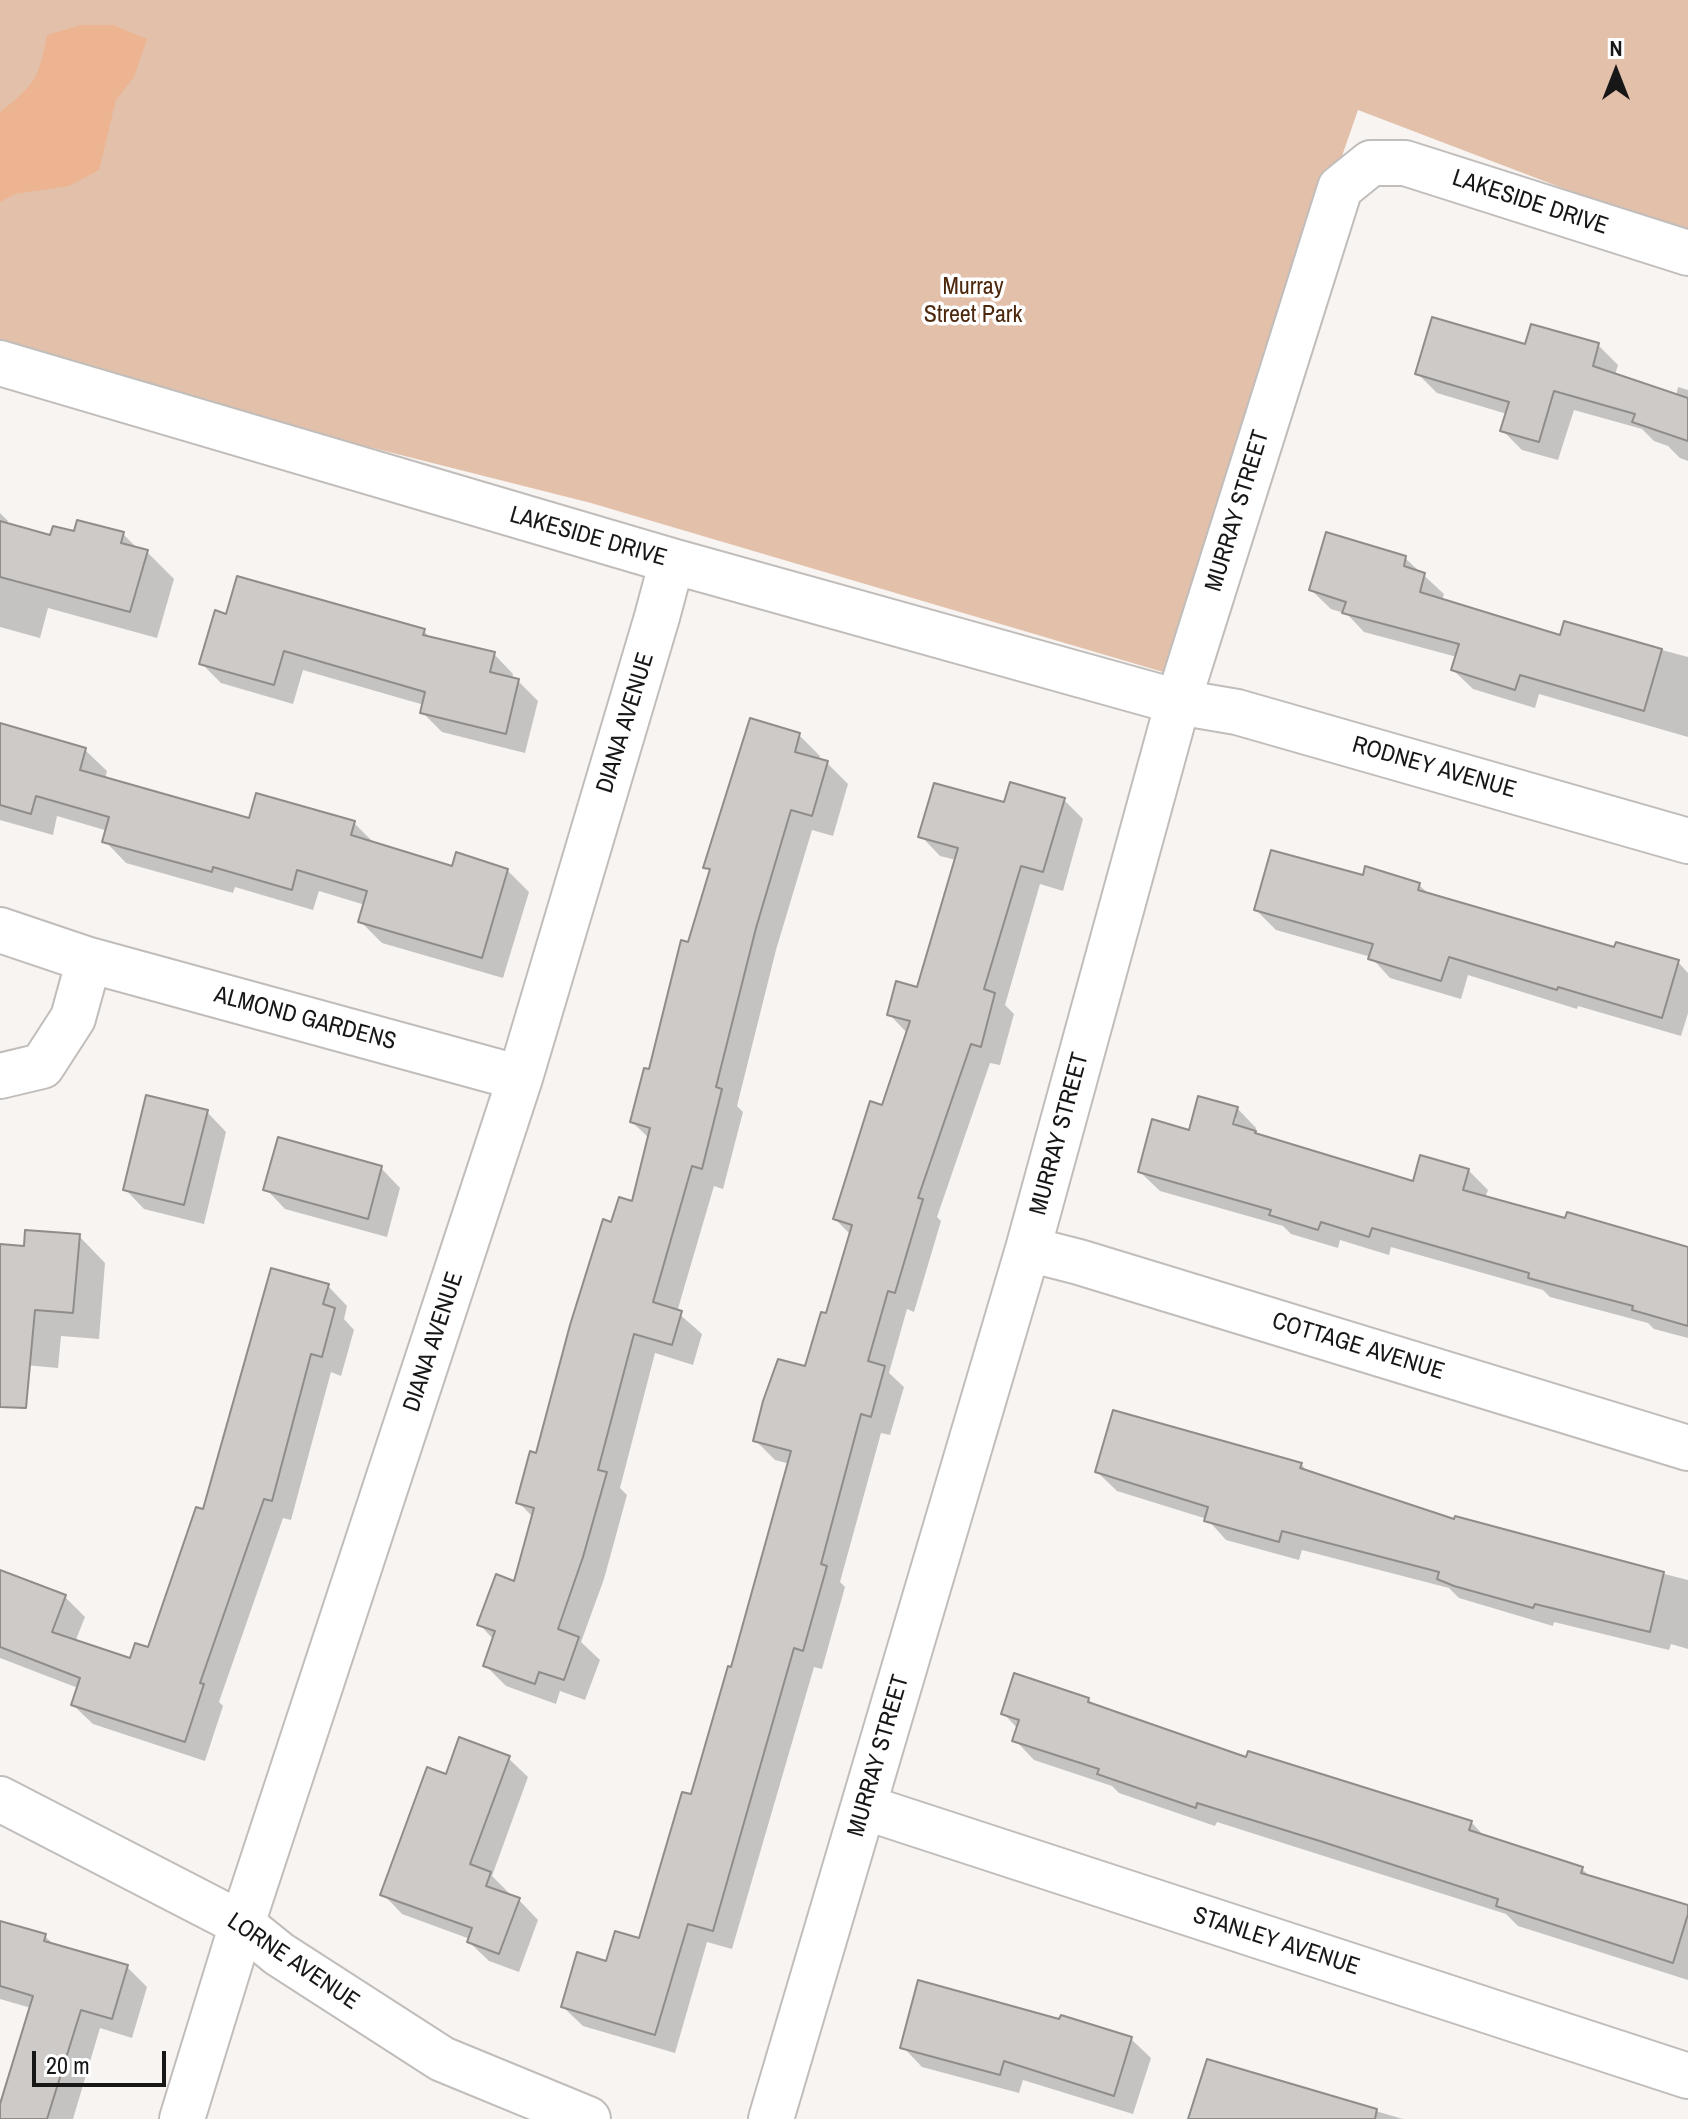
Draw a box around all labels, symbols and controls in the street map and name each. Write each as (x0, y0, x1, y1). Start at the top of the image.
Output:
north arrow (1576, 32, 1656, 112)
text: N (1609, 33, 1623, 63)
street label: LAKESIDE DRIVE (1449, 164, 1611, 242)
park label: Murray Street Park (924, 274, 1022, 330)
street label: MURRAY STREET (1200, 427, 1276, 595)
street label: LAKESIDE DRIVE (506, 501, 670, 573)
street label: DIANA AVENUE (591, 649, 661, 797)
street label: RODNEY AVENUE (1349, 731, 1519, 805)
street label: ALMOND GARDENS (211, 981, 399, 1057)
street label: MURRAY STREET (1024, 1050, 1096, 1218)
street label: DIANA AVENUE (398, 1269, 470, 1415)
street label: COTTAGE AVENUE (1268, 1307, 1448, 1387)
street label: MURRAY STREET (842, 1672, 916, 1840)
street label: STANLEY AVENUE (1189, 1902, 1363, 1982)
street label: LORNE AVENUE (222, 1907, 364, 2017)
scale bar (36, 2035, 170, 2085)
text: 20 m (46, 2049, 90, 2081)

